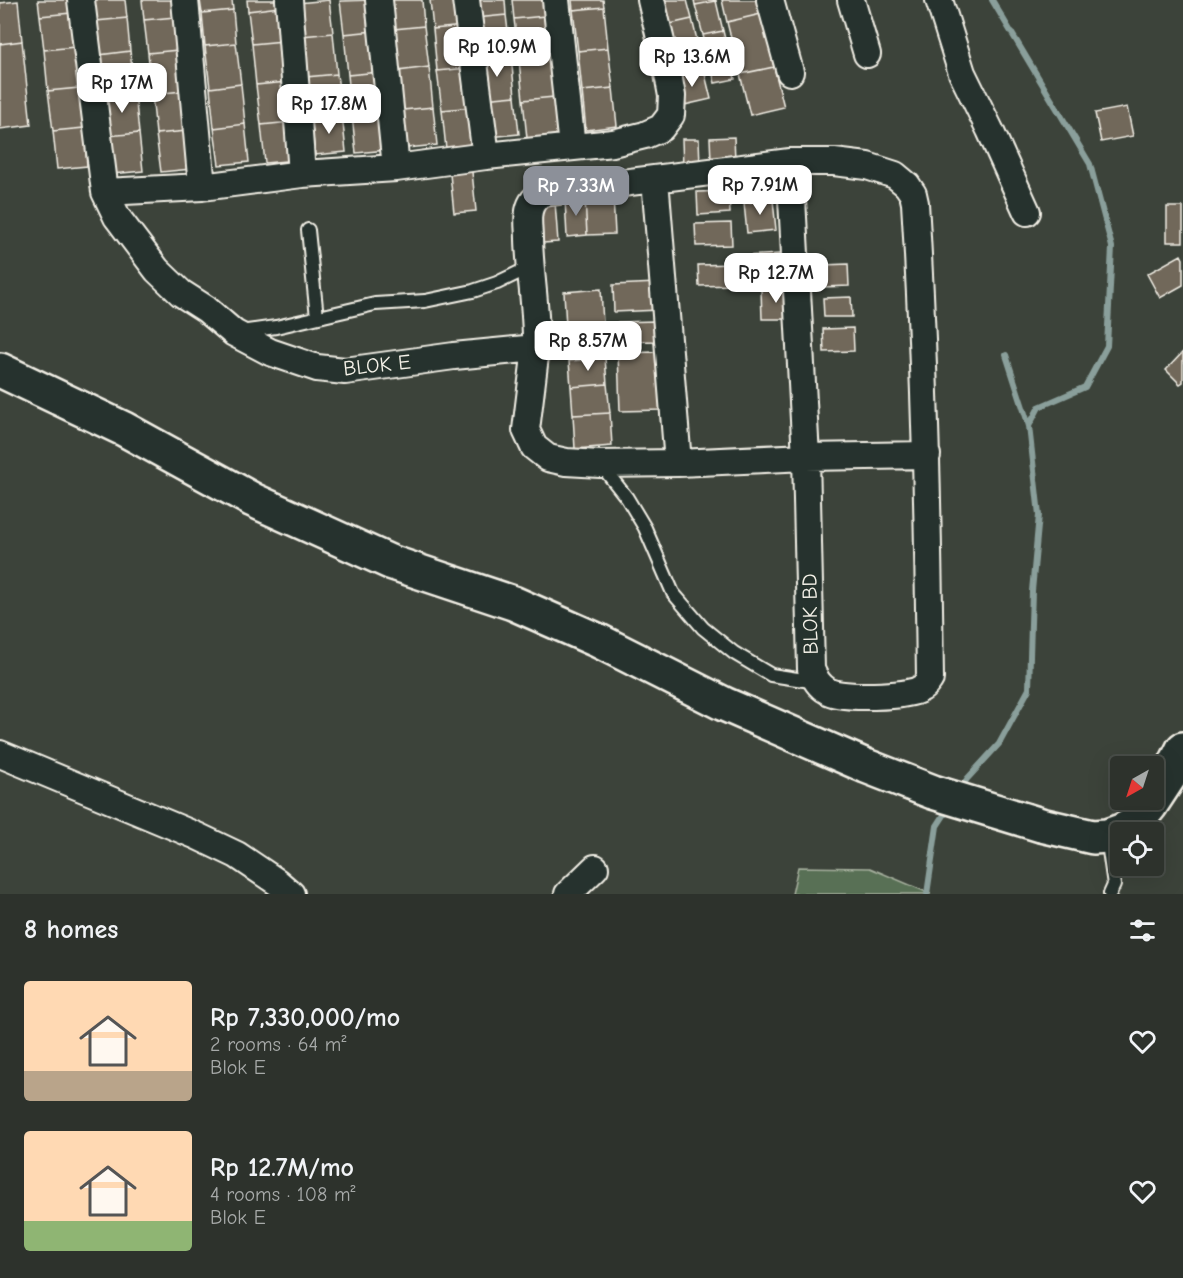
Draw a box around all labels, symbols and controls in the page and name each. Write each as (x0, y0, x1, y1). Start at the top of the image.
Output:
pin: Rp 10.9M (435, 27, 559, 78)
text: Rp 10.9M (458, 35, 536, 58)
pin: Rp 13.6M (630, 37, 754, 88)
text: Rp 13.6M (653, 45, 731, 68)
pin: Rp 17M (73, 63, 171, 114)
text: Rp 17M (91, 71, 153, 94)
pin: Rp 17.8M (267, 84, 391, 135)
text: Rp 17.8M (291, 92, 367, 115)
pin: Rp 7.91M (698, 165, 822, 216)
pin: Rp 7.33M (514, 166, 638, 217)
text: Rp 7.91M (722, 173, 798, 196)
text: Rp 7.33M (537, 174, 615, 197)
pin: Rp 12.7M (714, 253, 838, 304)
text: Rp 12.7M (738, 261, 814, 284)
pin: Rp 8.57M (526, 321, 650, 372)
text: Rp 8.57M (549, 329, 627, 352)
street label: BLOK E (342, 350, 412, 380)
street label: BLOK BD (797, 573, 823, 655)
north arrow (1110, 756, 1164, 810)
map controls (1110, 756, 1164, 876)
button: locate (1110, 822, 1164, 876)
icon: filters (1126, 914, 1159, 947)
text: 8 homes (24, 915, 118, 945)
text: Rp 7,330,000/mo (210, 1003, 400, 1033)
icon: home (72, 1005, 144, 1077)
icon: heart (1126, 1025, 1159, 1058)
text: 2 rooms · 64 m² (210, 1033, 346, 1056)
text: Blok E (210, 1056, 266, 1079)
text: Rp 12.7M/mo (210, 1153, 354, 1183)
icon: home (72, 1155, 144, 1227)
icon: heart (1126, 1175, 1159, 1208)
text: 4 rooms · 108 m² (210, 1183, 355, 1206)
text: Blok E (210, 1206, 266, 1229)

